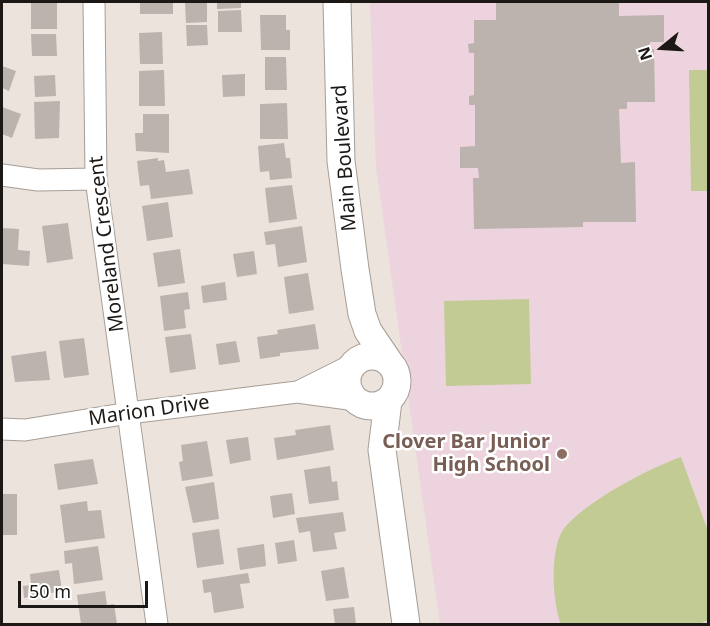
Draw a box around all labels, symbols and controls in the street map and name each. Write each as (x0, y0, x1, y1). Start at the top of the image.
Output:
north arrow (632, 18, 692, 78)
text: N (632, 44, 657, 63)
street label: Main Boulevard (328, 84, 362, 232)
street label: Moreland Crescent (84, 154, 130, 334)
street label: Marion Drive (87, 391, 211, 431)
place label: Clover Bar Junior High School (382, 430, 550, 477)
marker: Clover Bar Junior High School (555, 447, 569, 461)
scale bar (21, 569, 152, 607)
text: 50 m (29, 579, 71, 603)

